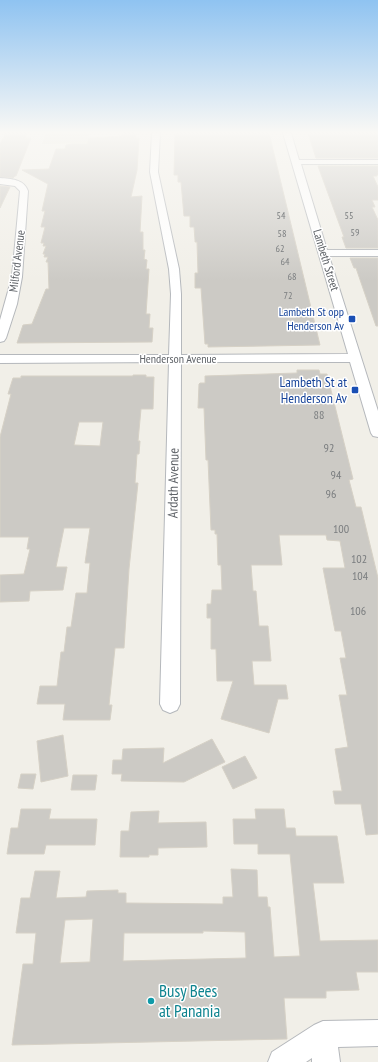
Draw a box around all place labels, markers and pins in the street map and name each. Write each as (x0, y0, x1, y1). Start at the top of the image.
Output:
place label: Lambeth St opp Henderson Av (279, 304, 344, 333)
marker: Lambeth St opp Henderson Av (347, 314, 357, 324)
place label: Lambeth St at Henderson Av (280, 373, 348, 407)
marker: Lambeth St at Henderson Av (350, 385, 360, 395)
place label: Busy Bees at Panania (159, 980, 220, 1022)
marker: Busy Bees at Panania (146, 996, 156, 1006)

